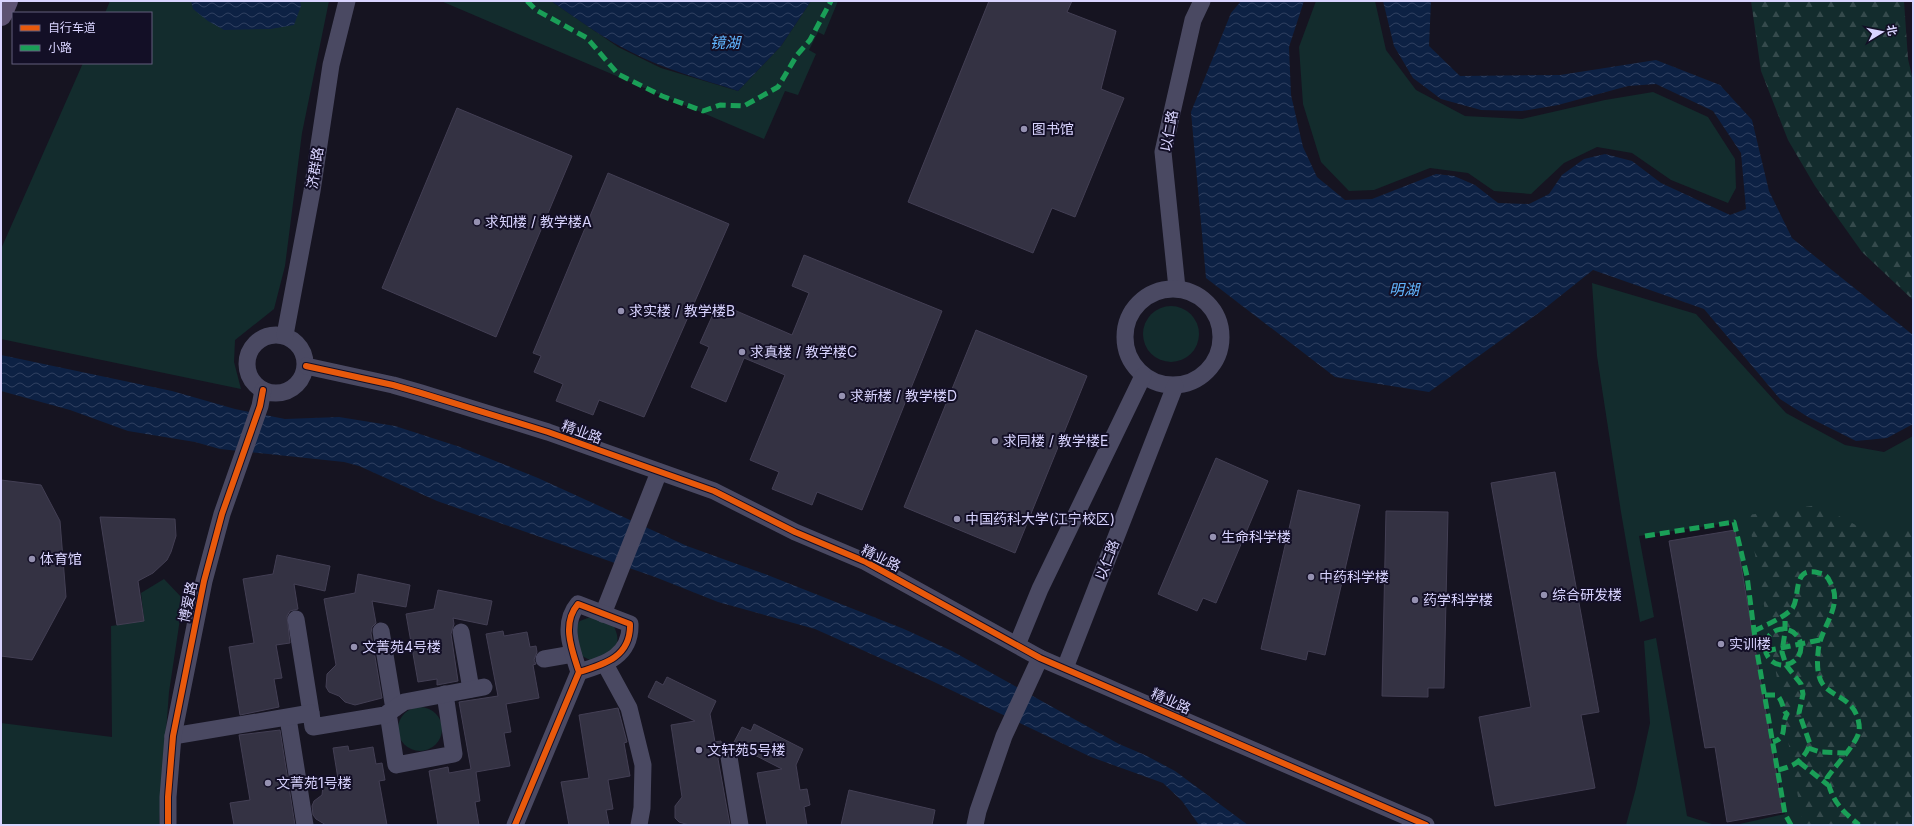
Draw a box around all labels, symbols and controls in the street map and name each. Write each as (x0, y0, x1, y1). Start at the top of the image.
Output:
legend (12, 12, 152, 64)
north arrow (1862, 12, 1902, 52)
text: 自行车道 (48, 20, 96, 35)
text: 北 (1884, 24, 1900, 37)
water label: 镜湖 (710, 33, 742, 52)
text: 小路 (48, 40, 72, 55)
street label: 以仁路 (1156, 109, 1181, 153)
place label: 图书馆 (1032, 120, 1074, 137)
marker: 图书馆 (1019, 124, 1029, 134)
street label: 济群路 (303, 146, 326, 190)
place label: 求知楼 / 教学楼A (485, 213, 592, 230)
marker: 求知楼 / 教学楼A (472, 217, 482, 227)
water label: 明湖 (1389, 280, 1421, 299)
place label: 求实楼 / 教学楼B (629, 302, 735, 319)
marker: 求实楼 / 教学楼B (616, 306, 626, 316)
place label: 求真楼 / 教学楼C (750, 343, 857, 360)
marker: 求真楼 / 教学楼C (737, 347, 747, 357)
place label: 求新楼 / 教学楼D (850, 387, 957, 404)
marker: 求新楼 / 教学楼D (837, 391, 847, 401)
street label: 精业路 (560, 416, 605, 447)
place label: 求同楼 / 教学楼E (1003, 432, 1108, 449)
marker: 求同楼 / 教学楼E (990, 436, 1000, 446)
place label: 中国药科大学(江宁校区) (965, 510, 1115, 527)
marker: 中国药科大学(江宁校区) (952, 514, 962, 524)
place label: 生命科学楼 (1221, 528, 1291, 545)
marker: 生命科学楼 (1208, 532, 1218, 542)
street label: 以仁路 (1091, 537, 1122, 582)
street label: 精业路 (859, 541, 904, 574)
place label: 体育馆 (40, 550, 82, 567)
marker: 体育馆 (27, 554, 37, 564)
place label: 中药科学楼 (1319, 568, 1389, 585)
marker: 中药科学楼 (1306, 572, 1316, 582)
street label: 博爱路 (175, 580, 200, 624)
place label: 综合研发楼 (1552, 586, 1622, 603)
marker: 综合研发楼 (1539, 590, 1549, 600)
place label: 药学科学楼 (1423, 591, 1493, 608)
marker: 药学科学楼 (1410, 595, 1420, 605)
place label: 实训楼 (1729, 635, 1771, 652)
place label: 文菁苑4号楼 (362, 638, 441, 655)
marker: 实训楼 (1716, 639, 1726, 649)
marker: 文菁苑4号楼 (349, 642, 359, 652)
street label: 精业路 (1149, 684, 1194, 717)
place label: 文轩苑5号楼 (707, 741, 786, 758)
marker: 文轩苑5号楼 (694, 745, 704, 755)
place label: 文菁苑1号楼 (276, 774, 352, 791)
marker: 文菁苑1号楼 (263, 778, 273, 788)

